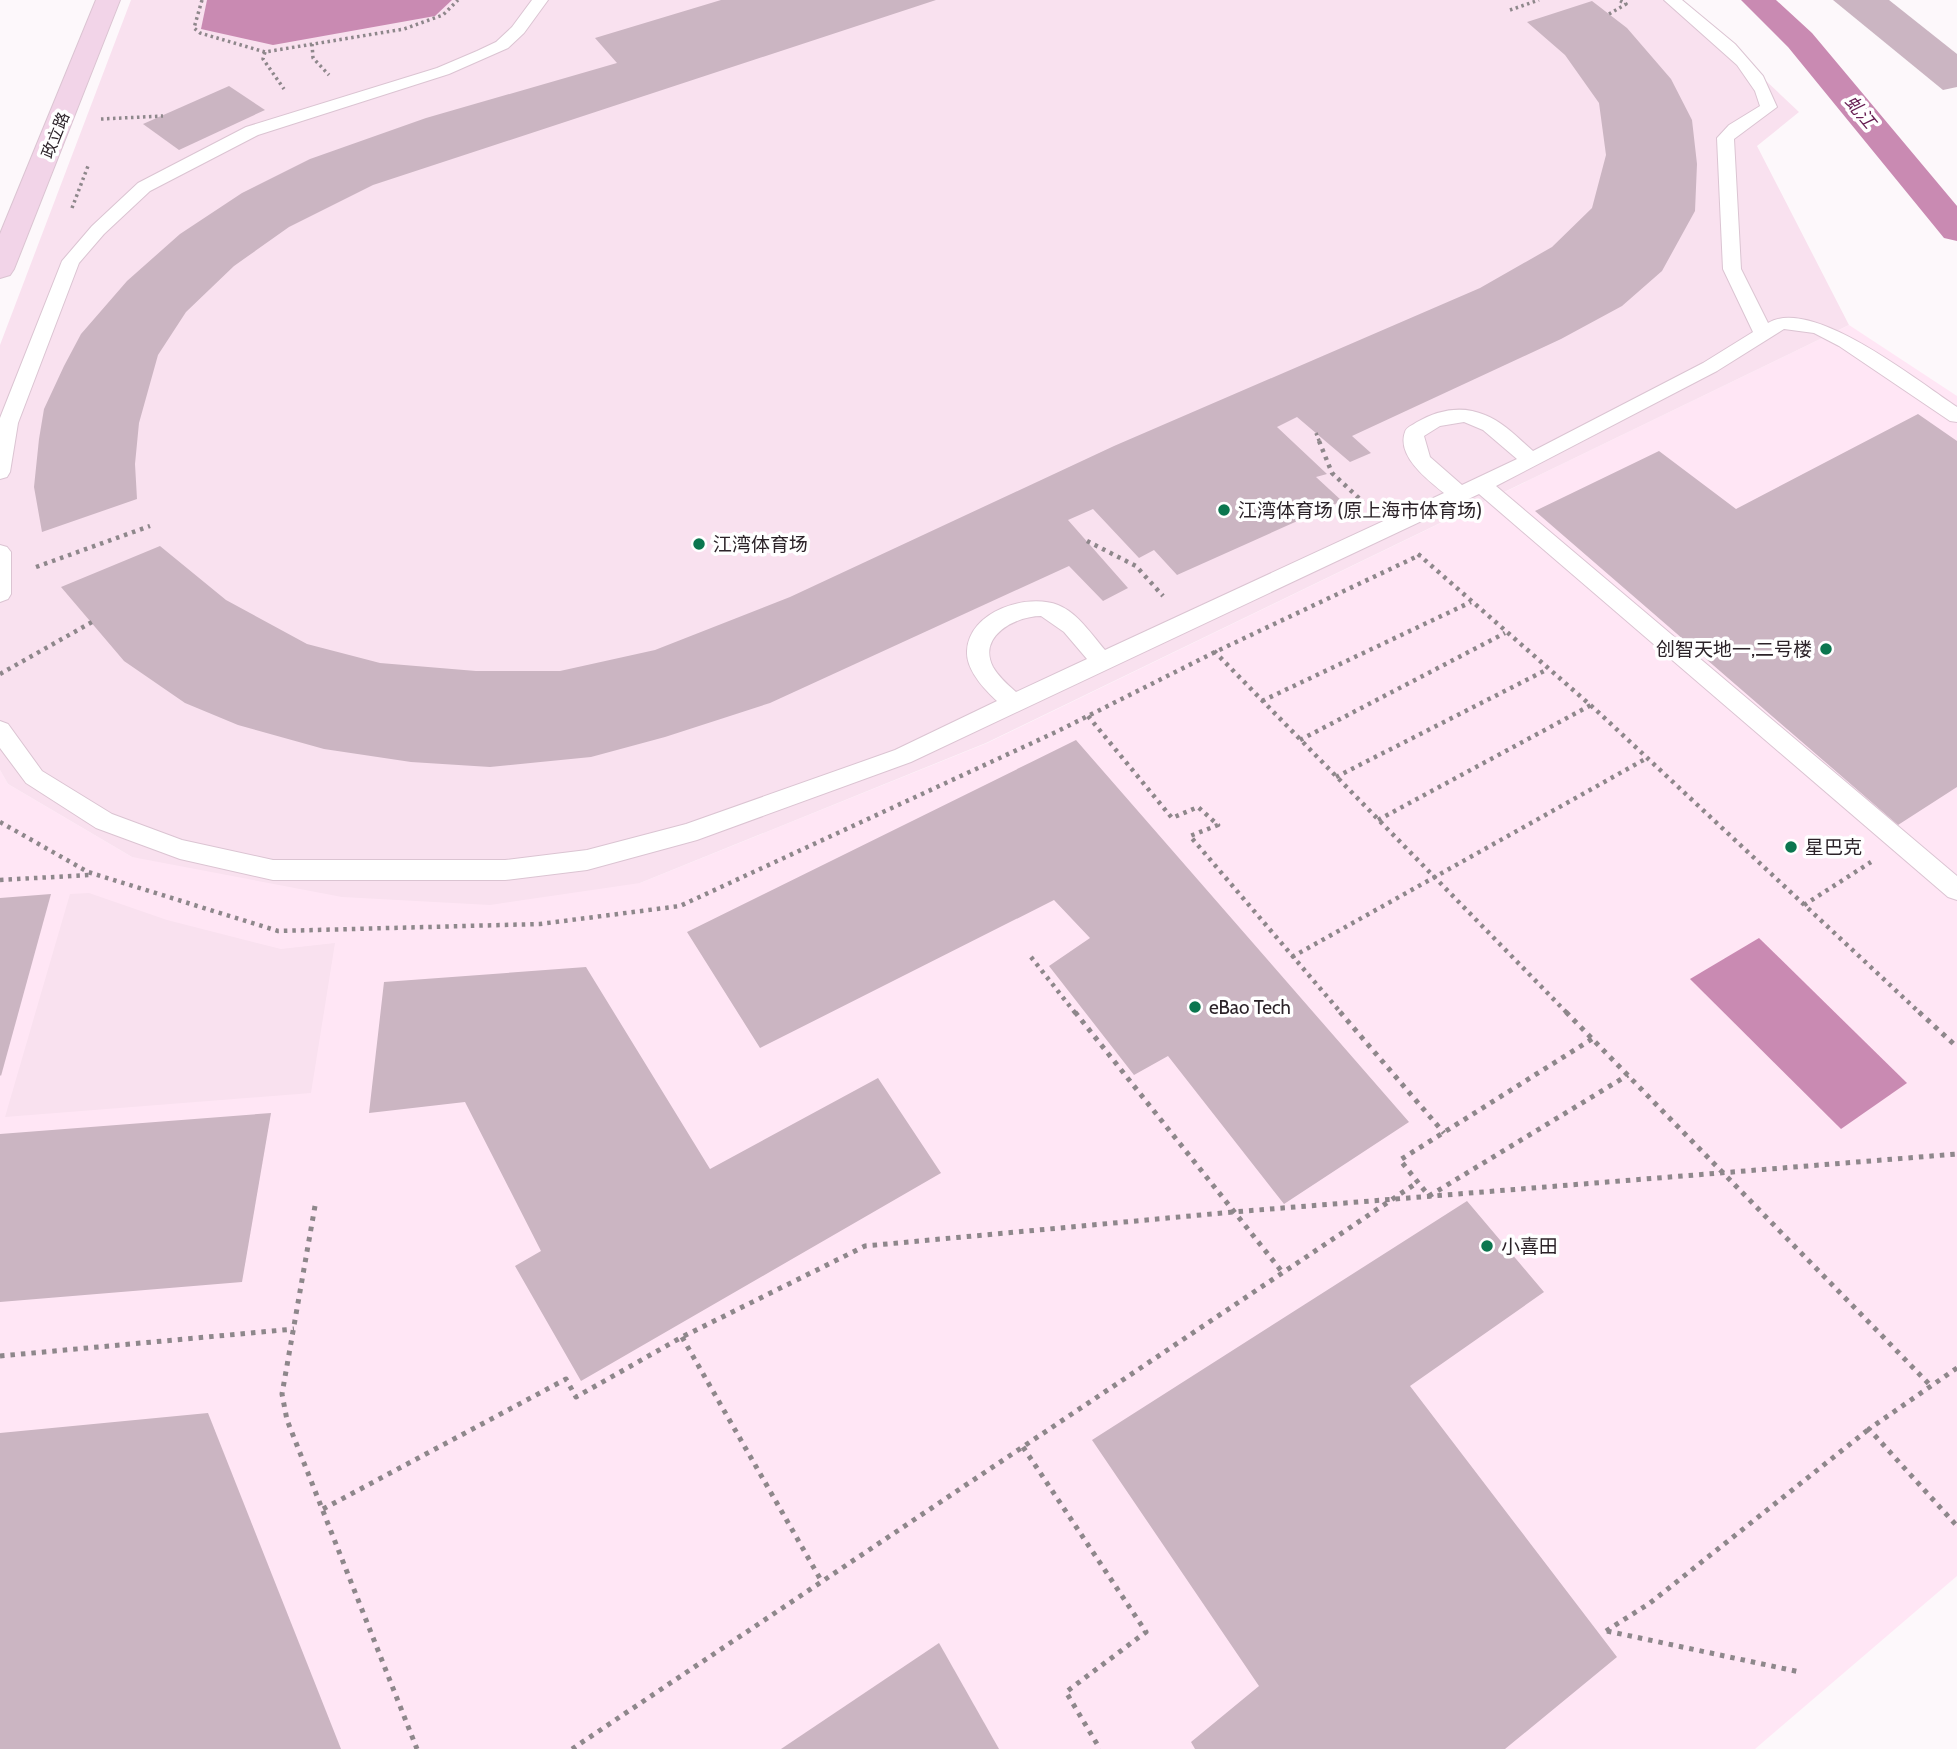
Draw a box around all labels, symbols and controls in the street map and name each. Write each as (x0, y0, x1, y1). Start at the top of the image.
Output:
water label: 虬江 (1840, 91, 1881, 134)
street label: 政立路 (38, 109, 73, 161)
place label: 江湾体育场 (原上海市体育场) (1238, 499, 1482, 522)
marker: 江湾体育场 (原上海市体育场) (1216, 502, 1232, 518)
place label: 江湾体育场 (713, 533, 808, 556)
marker: 江湾体育场 (691, 536, 707, 552)
place label: 创智天地一,二号楼 (1656, 638, 1812, 661)
marker: 创智天地一,二号楼 (1818, 641, 1834, 657)
place label: 星巴克 (1805, 836, 1862, 859)
marker: 星巴克 (1783, 839, 1799, 855)
place label: eBao Tech (1209, 996, 1291, 1019)
marker: eBao Tech (1187, 999, 1203, 1015)
place label: 小喜田 (1501, 1235, 1558, 1258)
marker: 小喜田 (1479, 1238, 1495, 1254)

